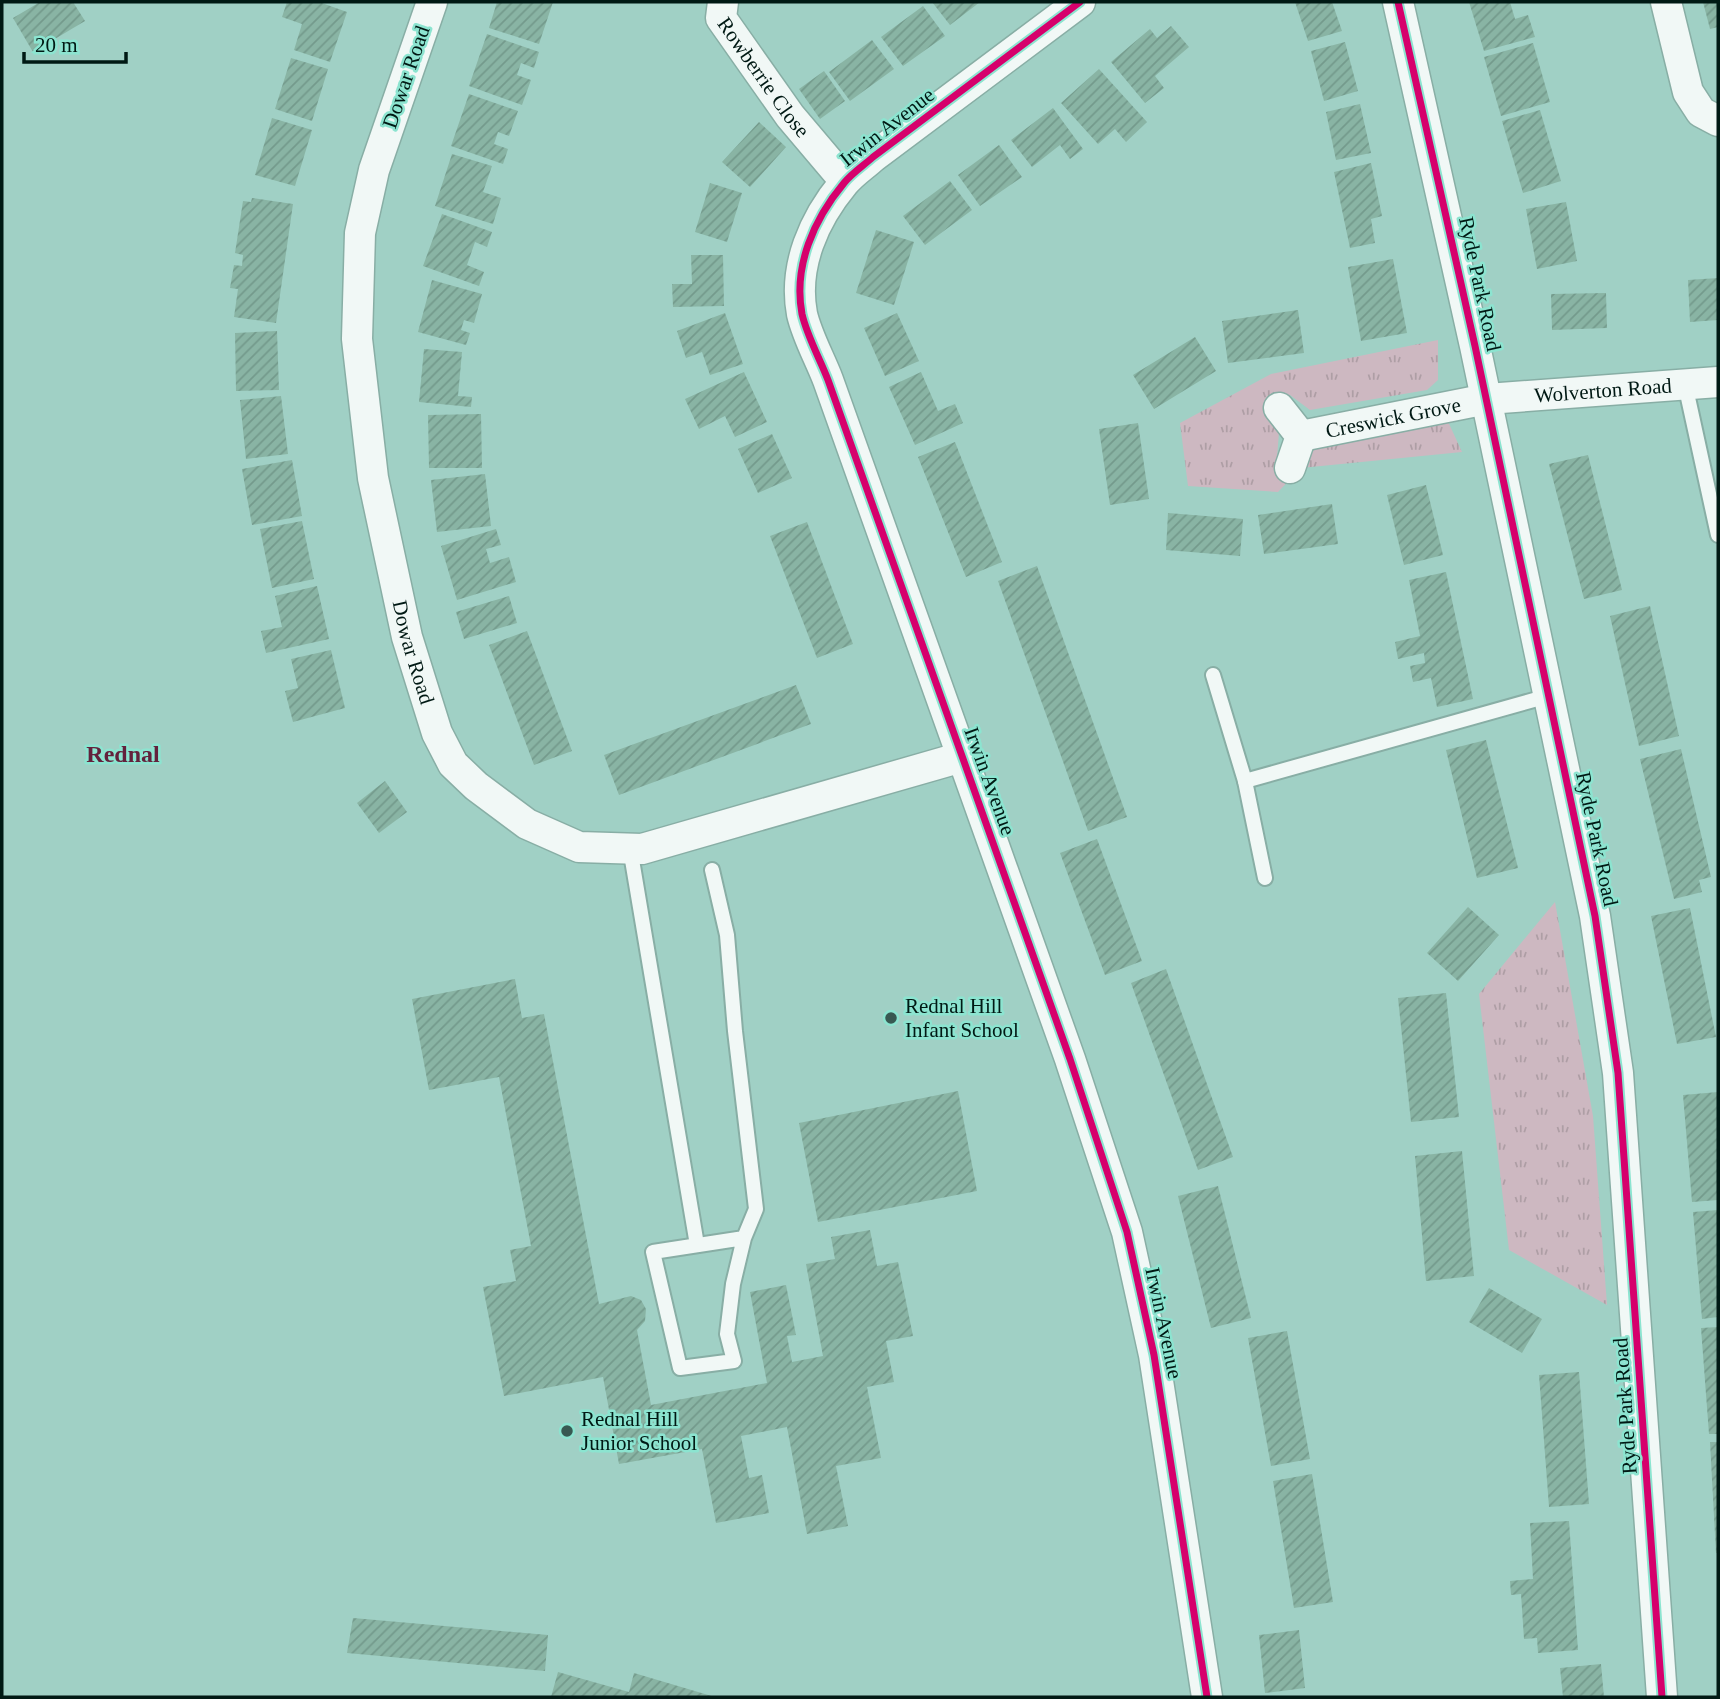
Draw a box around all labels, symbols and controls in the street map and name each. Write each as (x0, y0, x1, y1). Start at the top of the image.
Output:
street label: Rowberrie Close (712, 13, 815, 142)
scale bar (24, 21, 126, 65)
street label: Dowar Road (377, 22, 435, 131)
text: 20 m (35, 33, 78, 57)
street label: Irwin Avenue (835, 83, 939, 171)
street label: Ryde Park Road (1454, 215, 1506, 354)
street label: Wolverton Road (1533, 373, 1673, 407)
street label: Creswick Grove (1324, 393, 1463, 443)
street label: Dowar Road (387, 598, 439, 707)
street label: Irwin Avenue (959, 724, 1021, 838)
district label: Rednal (86, 741, 160, 767)
street label: Ryde Park Road (1571, 770, 1623, 909)
place label: Rednal Hill Infant School (905, 994, 1019, 1042)
marker: Rednal Hill Infant School (883, 1010, 899, 1026)
street label: Irwin Avenue (1140, 1265, 1188, 1381)
street label: Ryde Park Road (1608, 1336, 1642, 1475)
place label: Rednal Hill Junior School (581, 1407, 697, 1455)
marker: Rednal Hill Junior School (559, 1423, 575, 1439)

